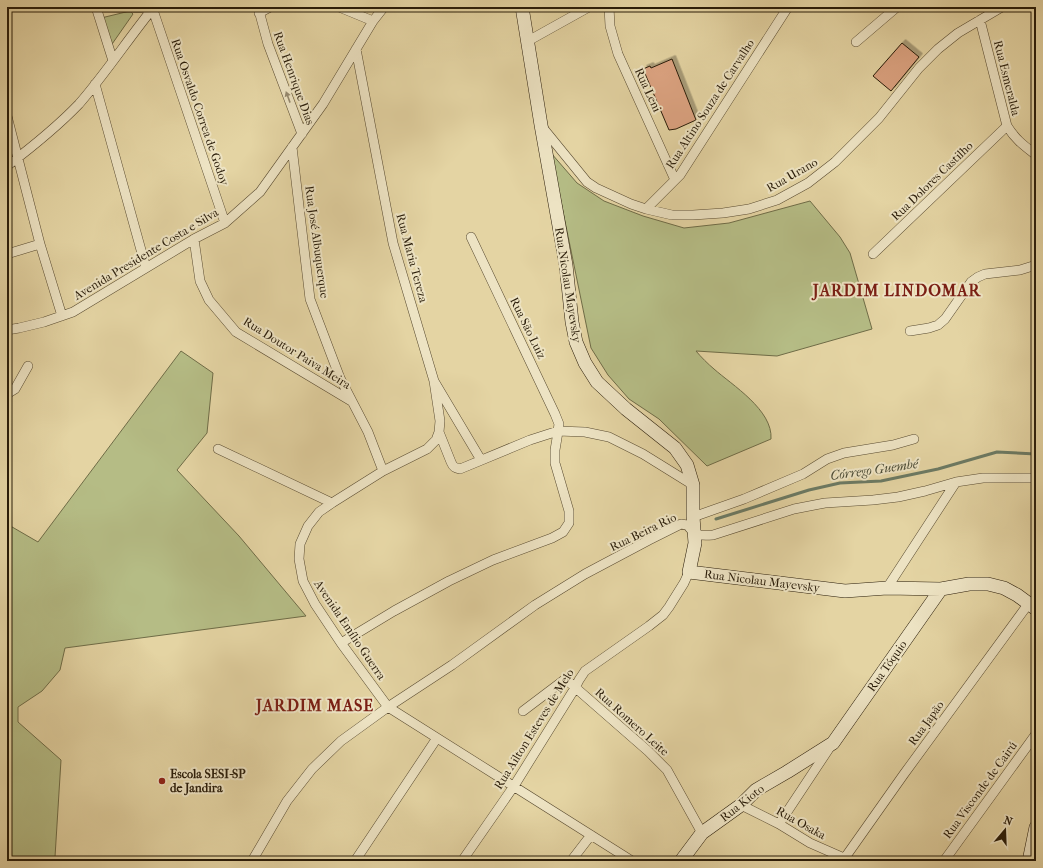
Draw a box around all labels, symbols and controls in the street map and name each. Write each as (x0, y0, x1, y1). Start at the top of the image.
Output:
street label: Rua Henrique Dias (271, 29, 318, 127)
street label: Rua Osvaldo Correa de Godoy (168, 37, 232, 188)
street label: Rua Altino Souza de Carvalho (663, 37, 757, 171)
street label: Rua Esmeralda (991, 39, 1023, 117)
street label: Rua Leni (632, 66, 665, 115)
one-way arrow (285, 91, 291, 103)
street label: Rua Dolores Castilho (888, 139, 976, 223)
street label: Rua Urano (764, 155, 820, 195)
street label: Rua José Albuquerque (302, 185, 332, 299)
street label: Avenida Presidente Costa e Silva (70, 205, 221, 303)
street label: Rua Maria Tereza (393, 212, 431, 304)
street label: Rua Nicolau Mayevsky (552, 226, 584, 344)
district label: JARDIM LINDOMAR (811, 281, 982, 301)
street label: Rua São Luiz (507, 295, 549, 362)
street label: Rua Doutor Paiva Meira (241, 314, 354, 392)
water label: Córrego Guembé (829, 456, 921, 483)
street label: Rua Beira Rio (607, 510, 679, 554)
street label: Rua Nicolau Mayevsky (703, 567, 821, 595)
street label: Avenida Emílio Guerra (311, 577, 389, 683)
street label: Rua Tóquio (864, 638, 910, 694)
street label: Rua Ailton Esteves de Melo (491, 666, 577, 792)
street label: Rua Romero Leite (592, 685, 672, 759)
district label: JARDIM MASE (254, 696, 374, 716)
street label: Rua Japão (905, 698, 947, 748)
street label: Rua Visconde de Cairú (940, 739, 1020, 841)
place label: Escola SESI-SP de Jandira (170, 767, 246, 796)
marker: Escola SESI-SP de Jandira (157, 776, 167, 786)
street label: Rua Kioto (717, 781, 767, 825)
street label: Rua Osaka (774, 804, 829, 843)
north arrow (985, 810, 1025, 850)
text: N (1002, 814, 1015, 829)

